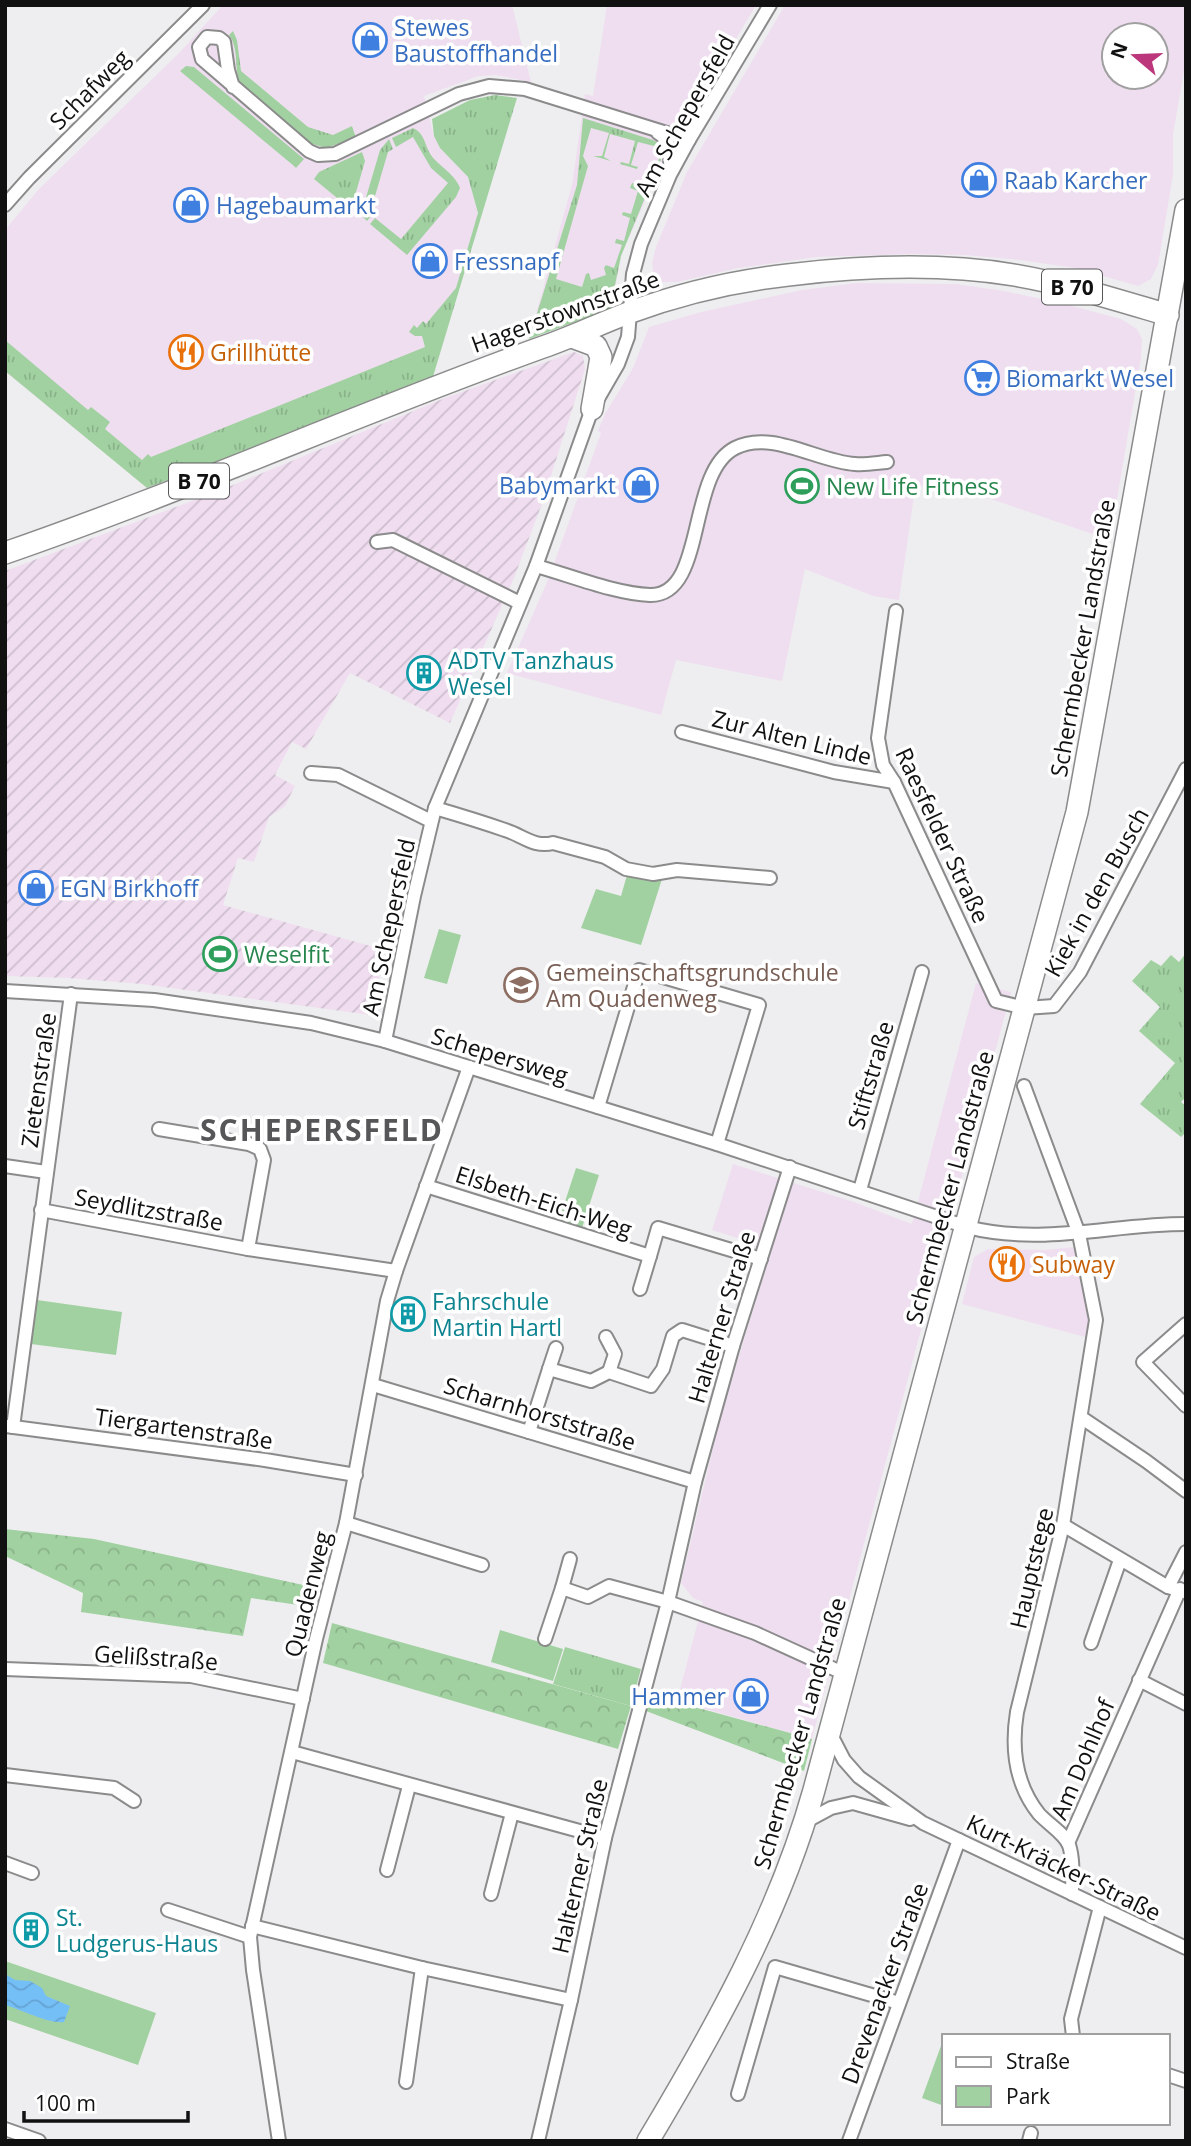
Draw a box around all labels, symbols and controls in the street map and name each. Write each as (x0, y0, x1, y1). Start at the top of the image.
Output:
place label: Stewes Baustoffhandel (394, 11, 558, 69)
shop icon: Stewes Baustoffhandel (351, 21, 389, 59)
north arrow (1100, 21, 1170, 91)
street label: Am Schepersfeld (626, 28, 742, 202)
text: N (1104, 39, 1134, 62)
street label: Schafweg (42, 41, 137, 136)
shop icon: Raab Karcher (960, 161, 998, 199)
place label: Raab Karcher (1004, 164, 1148, 196)
shop icon: Hagebaumarkt (172, 186, 210, 224)
place label: Hagebaumarkt (216, 189, 376, 221)
shop icon: Fressnapf (411, 242, 449, 280)
place label: Fressnapf (454, 245, 560, 277)
street label: Hagerstownstraße (466, 262, 664, 360)
road number: B 70 (1042, 270, 1102, 304)
restaurant icon: Grillhütte (167, 333, 205, 371)
place label: Grillhütte (210, 336, 311, 368)
supermarket icon: Biomarkt Wesel (963, 359, 1001, 397)
place label: Biomarkt Wesel (1006, 362, 1174, 394)
road number: B 70 (169, 463, 229, 498)
shop icon: Babymarkt (622, 466, 660, 504)
sports icon: New Life Fitness (783, 467, 821, 505)
place label: Babymarkt (499, 469, 616, 501)
place label: New Life Fitness (826, 470, 999, 502)
street label: Schermbecker Landstraße (1042, 497, 1122, 779)
place label: ADTV Tanzhaus Wesel (448, 644, 614, 702)
building icon: ADTV Tanzhaus Wesel (405, 654, 443, 692)
street label: Zur Alten Linde (709, 702, 875, 772)
street label: Raesfelder Straße (888, 742, 998, 928)
street label: Kiek in den Busch (1036, 802, 1156, 982)
street label: Am Schepersfeld (354, 835, 422, 1019)
shop icon: EGN Birkhoff (17, 869, 55, 907)
place label: EGN Birkhoff (60, 872, 200, 904)
sports icon: Weselfit (201, 935, 239, 973)
place label: Weselfit (244, 938, 330, 970)
place label: Gemeinschaftsgrundschule Am Quadenweg (546, 956, 839, 1014)
school or university icon: Gemeinschaftsgrundschule Am Quadenweg (502, 966, 540, 1004)
street label: Zietenstraße (13, 1011, 63, 1149)
street label: Stiftstraße (839, 1017, 901, 1133)
street label: Schepersweg (428, 1019, 573, 1091)
street label: Schermbecker Landstraße (897, 1047, 1001, 1327)
district label: SCHEPERSFELD (200, 1109, 444, 1150)
street label: Elsbeth-Eich-Weg (452, 1157, 637, 1245)
street label: Seydlitzstraße (72, 1180, 226, 1238)
street label: Halterner Straße (680, 1227, 762, 1407)
restaurant icon: Subway (988, 1245, 1026, 1283)
place label: Subway (1032, 1248, 1115, 1280)
place label: Fahrschule Martin Hartl (432, 1285, 562, 1343)
building icon: Fahrschule Martin Hartl (389, 1295, 427, 1333)
street label: Scharnhorststraße (440, 1369, 640, 1457)
street label: Tiergartenstraße (93, 1400, 275, 1456)
street label: Hauptstege (1002, 1504, 1060, 1632)
street label: Quadenweg (276, 1527, 338, 1661)
street label: Schermbecker Landstraße (745, 1593, 853, 1873)
street label: Gelißstraße (93, 1637, 219, 1677)
shop icon: Hammer (732, 1677, 770, 1715)
place label: Hammer (631, 1680, 727, 1712)
street label: Am Dohlhof (1042, 1693, 1122, 1824)
street label: Halterner Straße (543, 1775, 615, 1957)
street label: Kurt-Kräcker-Straße (961, 1806, 1167, 1928)
street label: Drevenacker Straße (833, 1878, 935, 2088)
place label: St. Ludgerus-Haus (56, 1901, 218, 1959)
building icon: St. Ludgerus-Haus (12, 1911, 50, 1949)
legend (942, 2034, 1170, 2125)
text: Straße (1006, 2047, 1070, 2075)
scale bar (24, 2080, 189, 2124)
text: Park (1006, 2082, 1050, 2110)
text: 100 m (35, 2089, 96, 2117)

